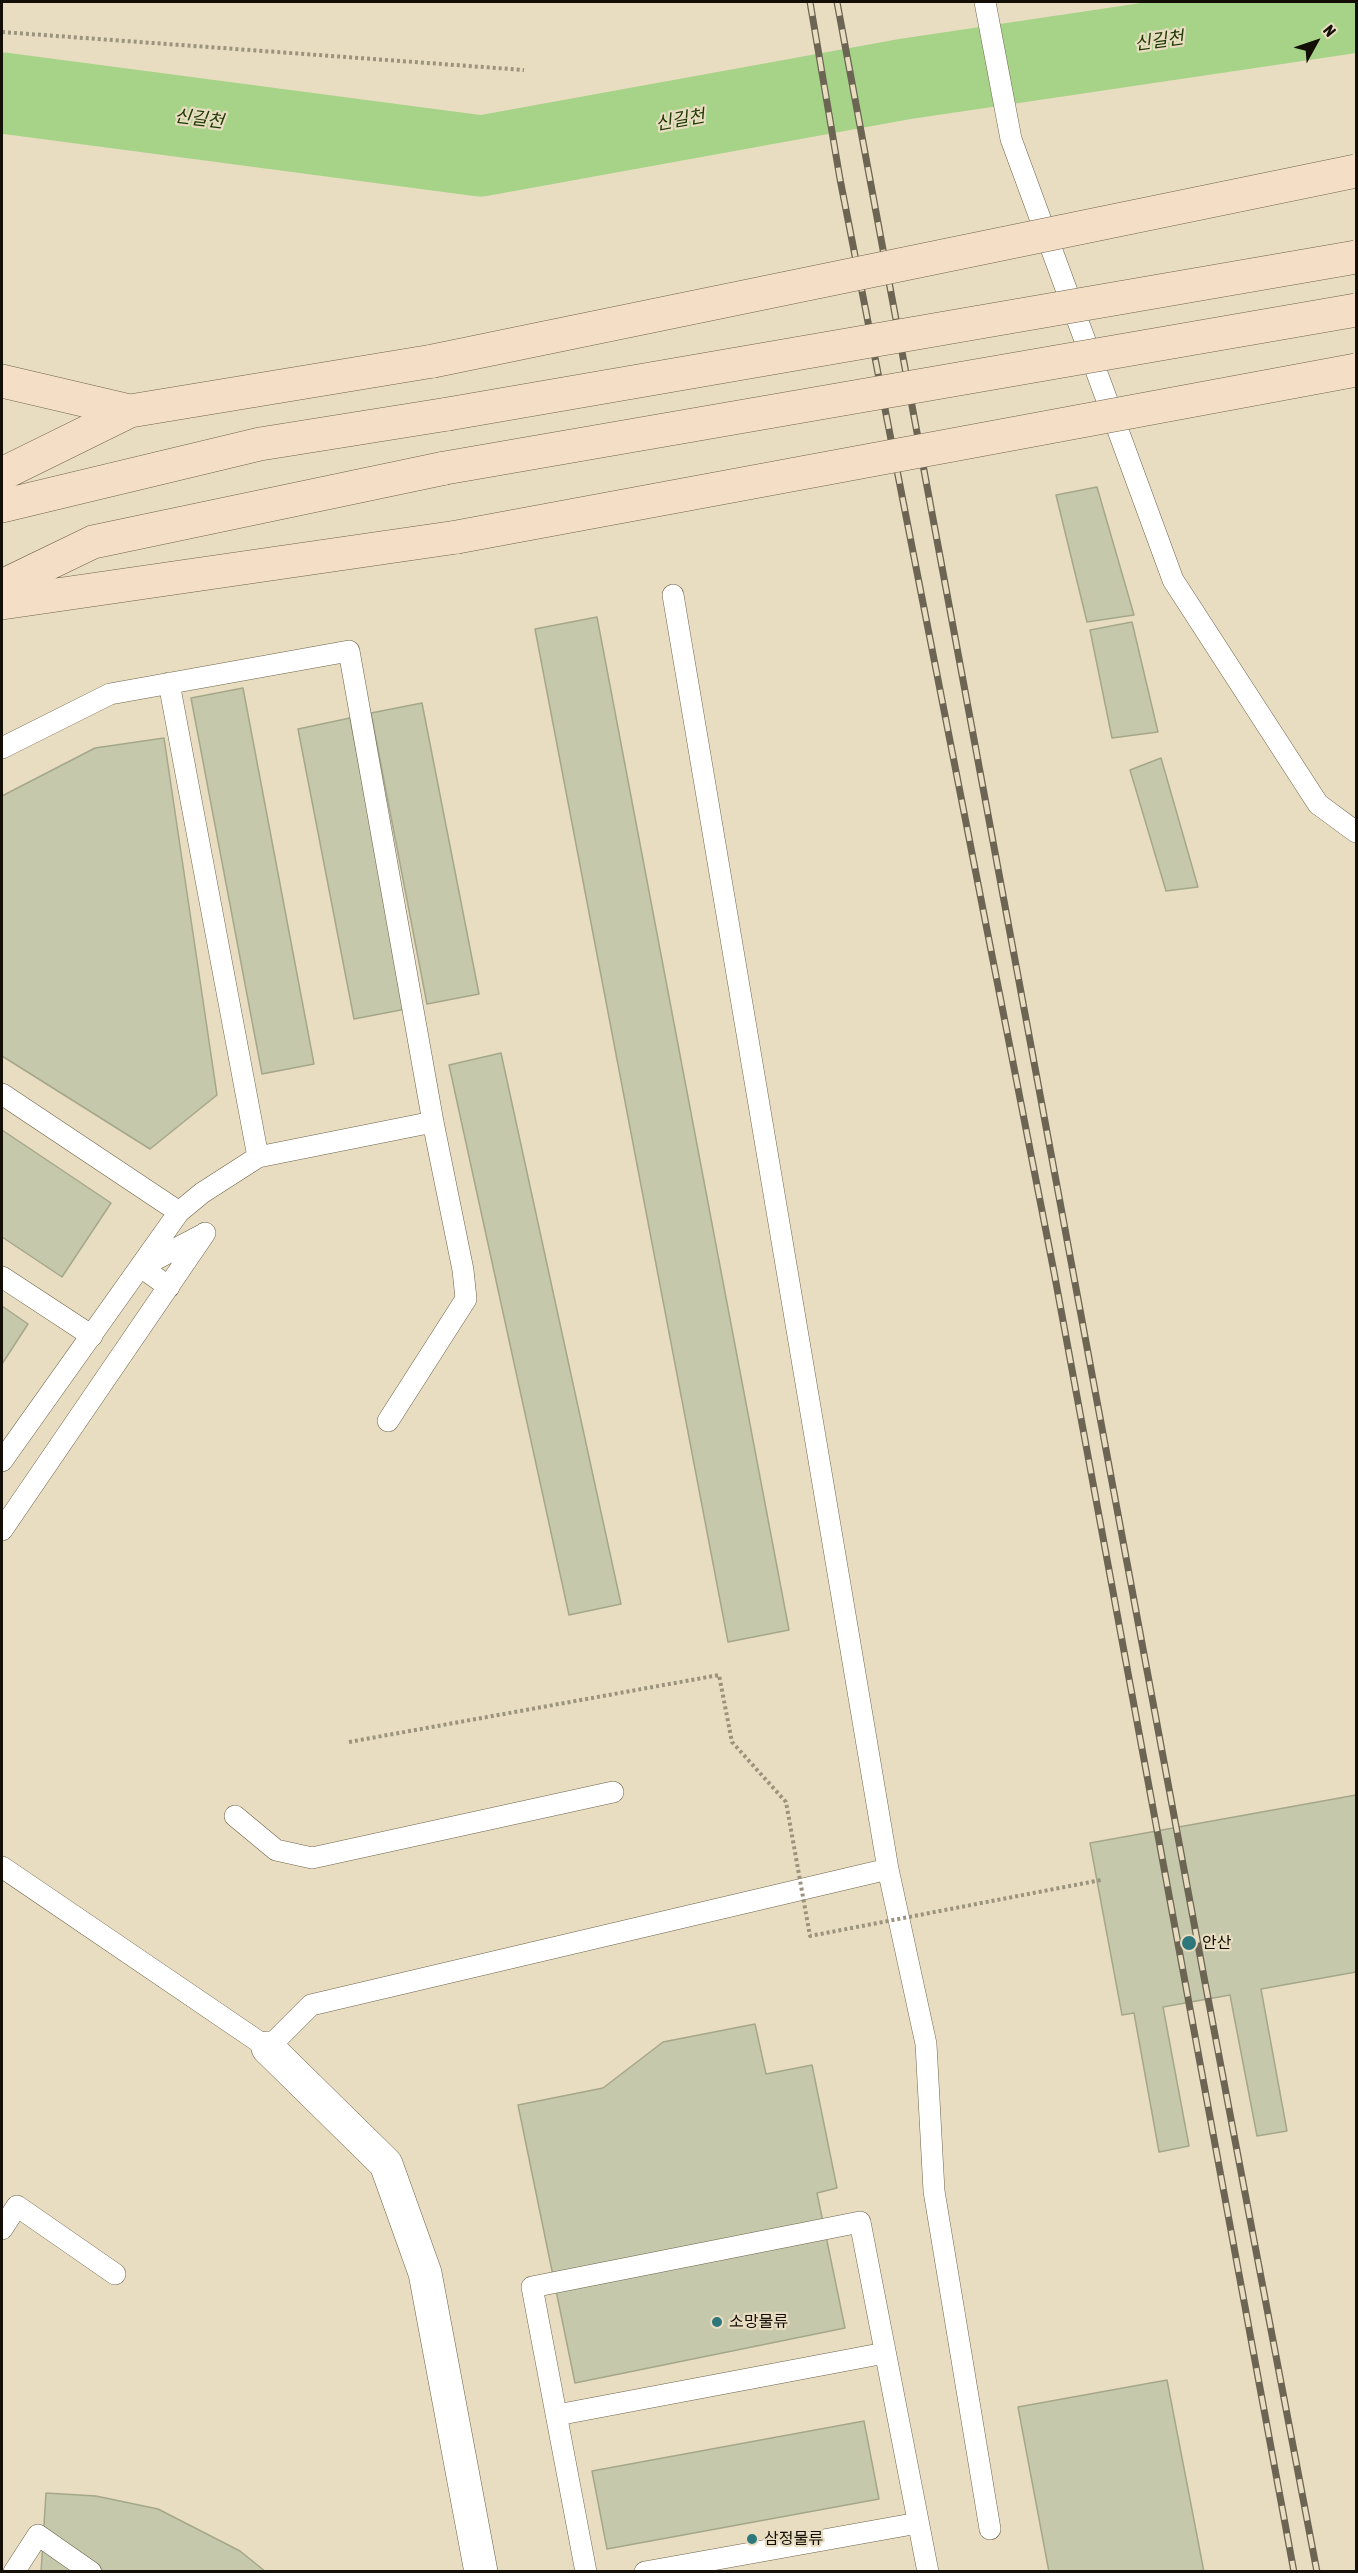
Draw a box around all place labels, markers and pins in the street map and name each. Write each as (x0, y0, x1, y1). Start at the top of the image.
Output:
place label: 안산 (1202, 1933, 1231, 1953)
marker: 안산 (1180, 1934, 1198, 1952)
place label: 소망물류 (729, 2312, 788, 2332)
marker: 소망물류 (710, 2315, 724, 2329)
place label: 삼정물류 (764, 2529, 823, 2549)
marker: 삼정물류 (745, 2532, 759, 2546)

